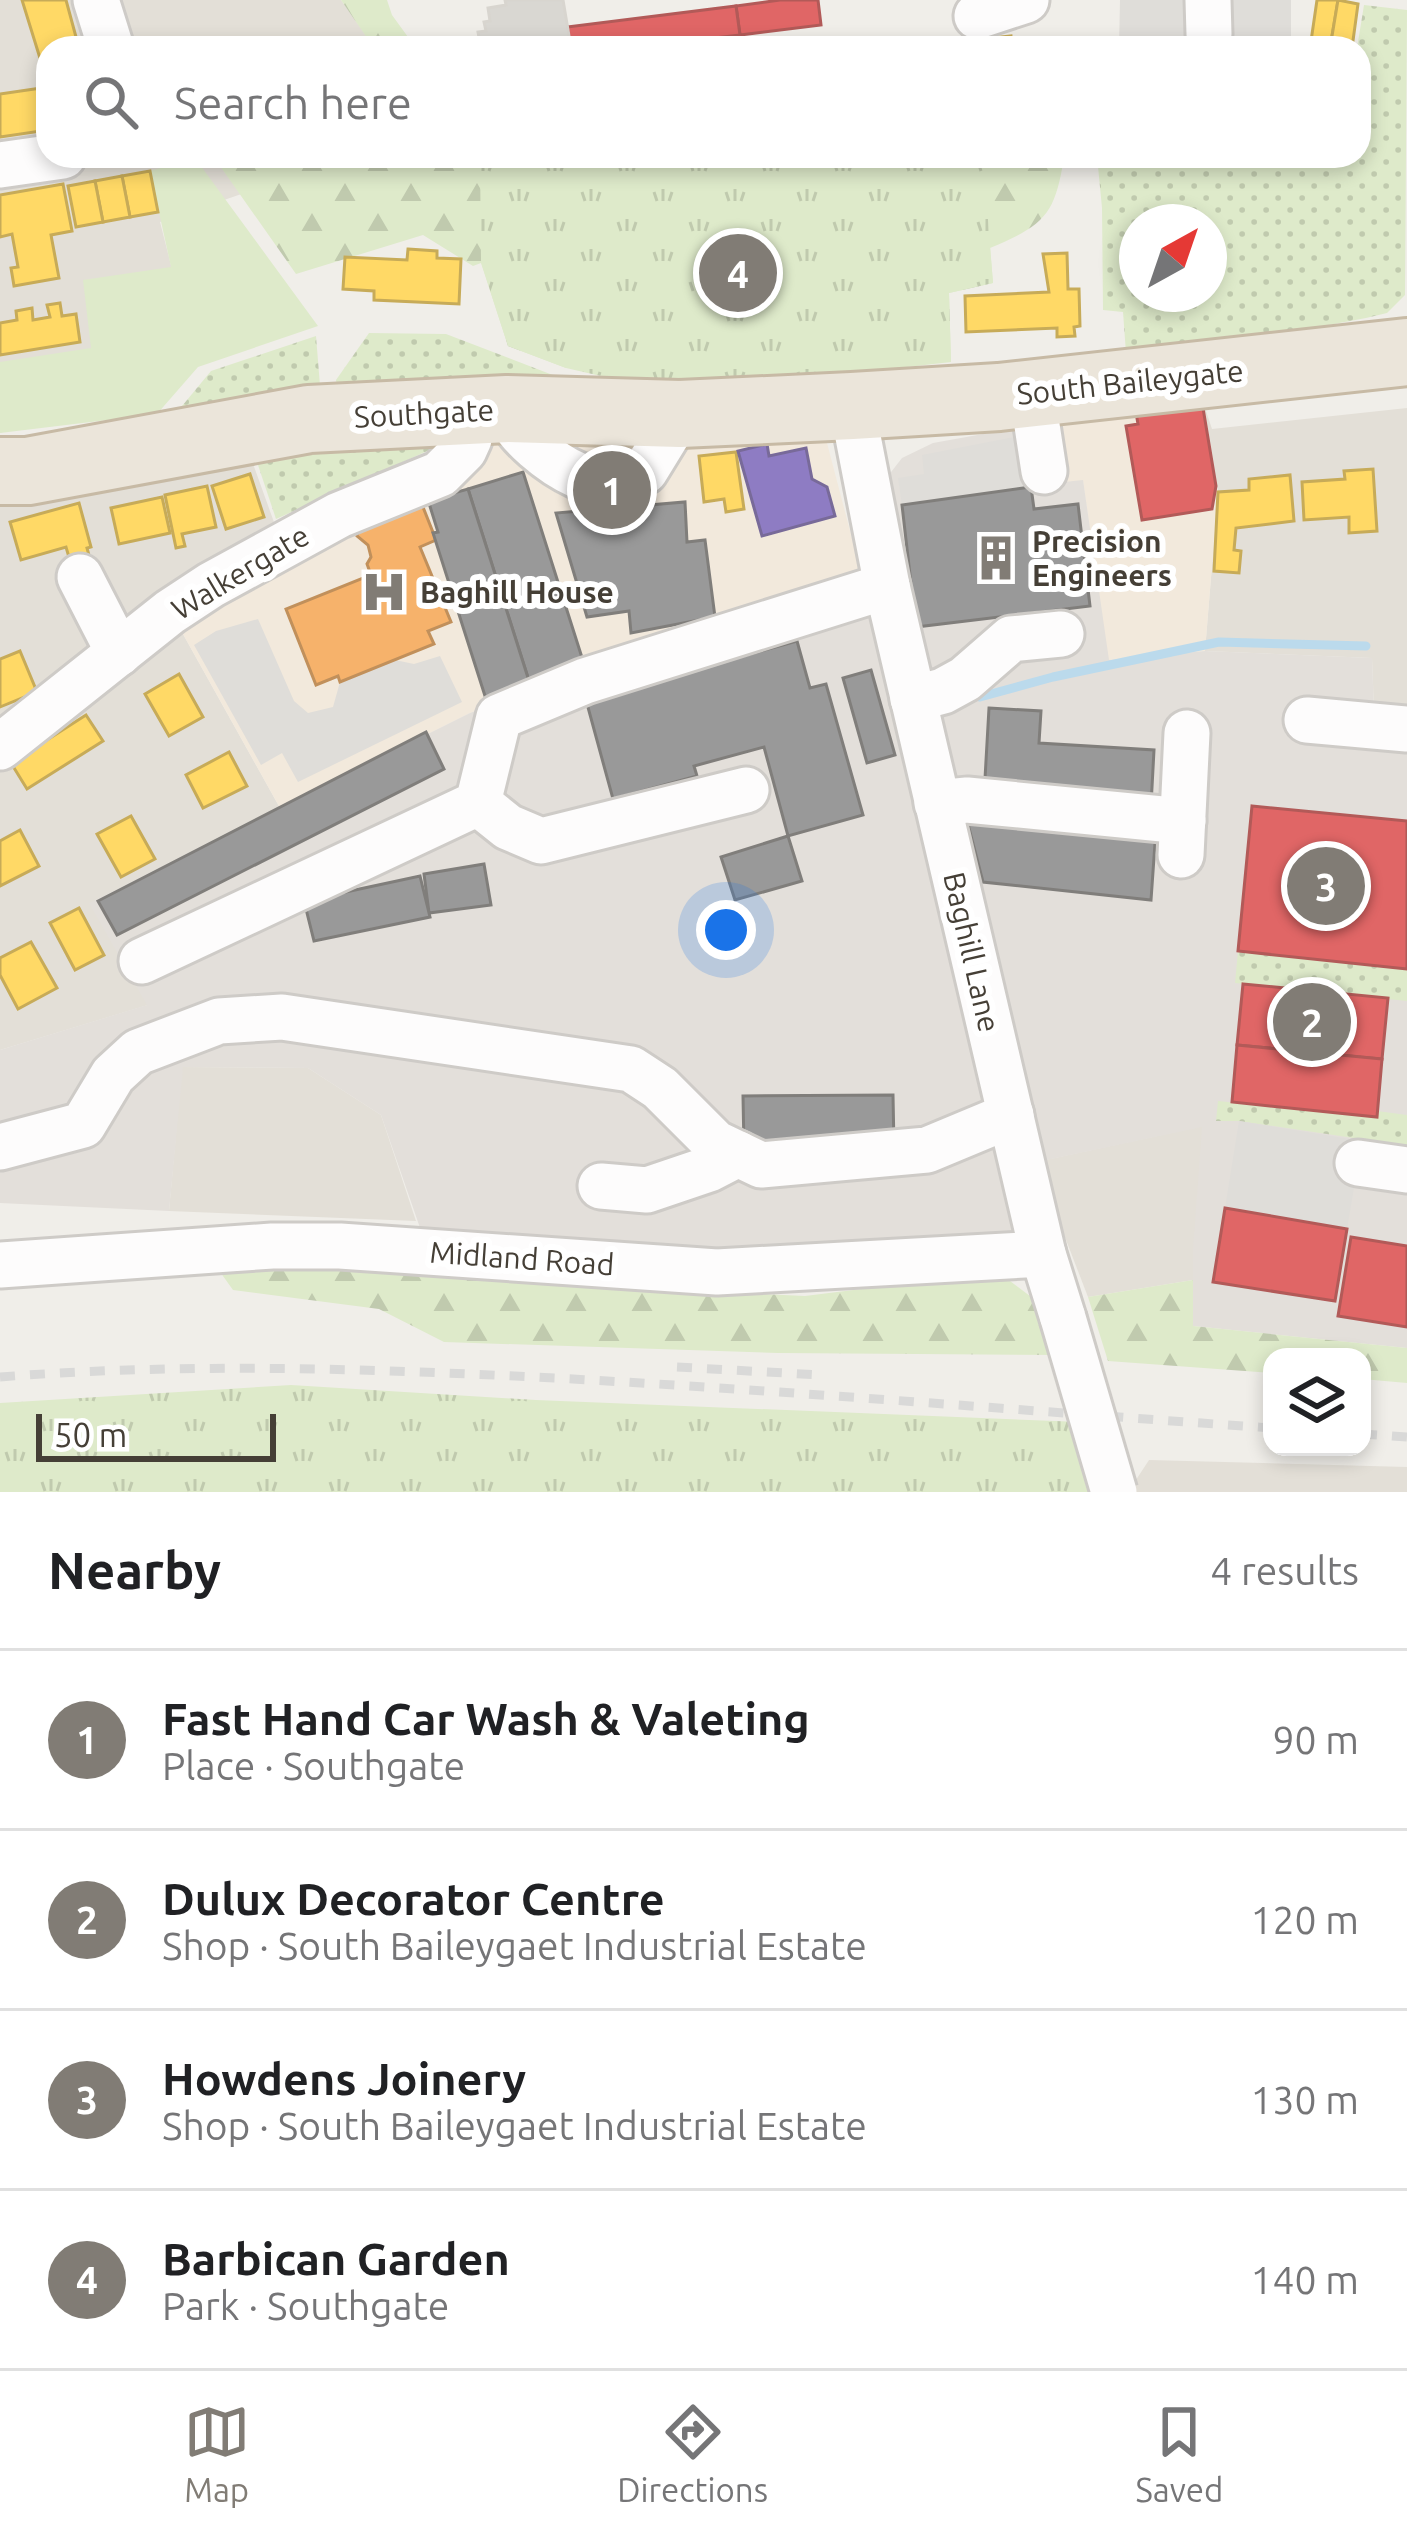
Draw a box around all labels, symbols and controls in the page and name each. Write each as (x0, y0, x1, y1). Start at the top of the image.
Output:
search box (36, 36, 1371, 168)
icon: search (78, 69, 144, 135)
text: Search here (174, 77, 412, 128)
north arrow (1119, 204, 1227, 312)
pin: 4 (699, 228, 777, 318)
street label: South Baileygate (1015, 353, 1245, 411)
street label: Southgate (353, 392, 495, 434)
pin: 1 (573, 445, 651, 535)
street label: Walkergate (165, 518, 315, 626)
place label: Precision Engineers (1032, 524, 1172, 592)
building icon: Precision Engineers (971, 533, 1021, 583)
hospital icon: Baghill House (359, 567, 409, 617)
place label: Baghill House (420, 575, 614, 609)
pin: 3 (1287, 841, 1365, 931)
street label: Baghill Lane (937, 869, 1007, 1035)
your location (696, 900, 756, 960)
pin: 2 (1273, 977, 1351, 1067)
street label: Midland Road (429, 1235, 615, 1281)
map controls (1263, 1348, 1371, 1456)
button: layers (1263, 1348, 1371, 1456)
scale bar (36, 1408, 276, 1461)
text: 50 m (54, 1416, 127, 1453)
text: Nearby (48, 1541, 221, 1599)
text: 4 results (1210, 1549, 1359, 1592)
text: Fast Hand Car Wash & Valeting (162, 1693, 810, 1744)
text: 1 (76, 1718, 98, 1761)
text: 90 m (1272, 1718, 1359, 1761)
text: Place · Southgate (162, 1744, 465, 1787)
text: Dulux Decorator Centre (162, 1873, 665, 1924)
text: 2 (76, 1898, 98, 1941)
text: 120 m (1250, 1898, 1359, 1941)
text: Shop · South Baileygaet Industrial Estate (162, 1924, 867, 1967)
text: Howdens Joinery (162, 2053, 526, 2104)
text: 3 (76, 2078, 98, 2121)
text: 130 m (1250, 2078, 1359, 2121)
text: Shop · South Baileygaet Industrial Estate (162, 2104, 867, 2147)
text: Barbican Garden (162, 2233, 510, 2284)
text: 4 (76, 2258, 98, 2301)
text: 140 m (1250, 2258, 1359, 2301)
text: Park · Southgate (162, 2284, 449, 2327)
tab: Map (184, 2399, 250, 2508)
tab: Directions (617, 2399, 768, 2508)
tab: Saved (1135, 2399, 1223, 2508)

